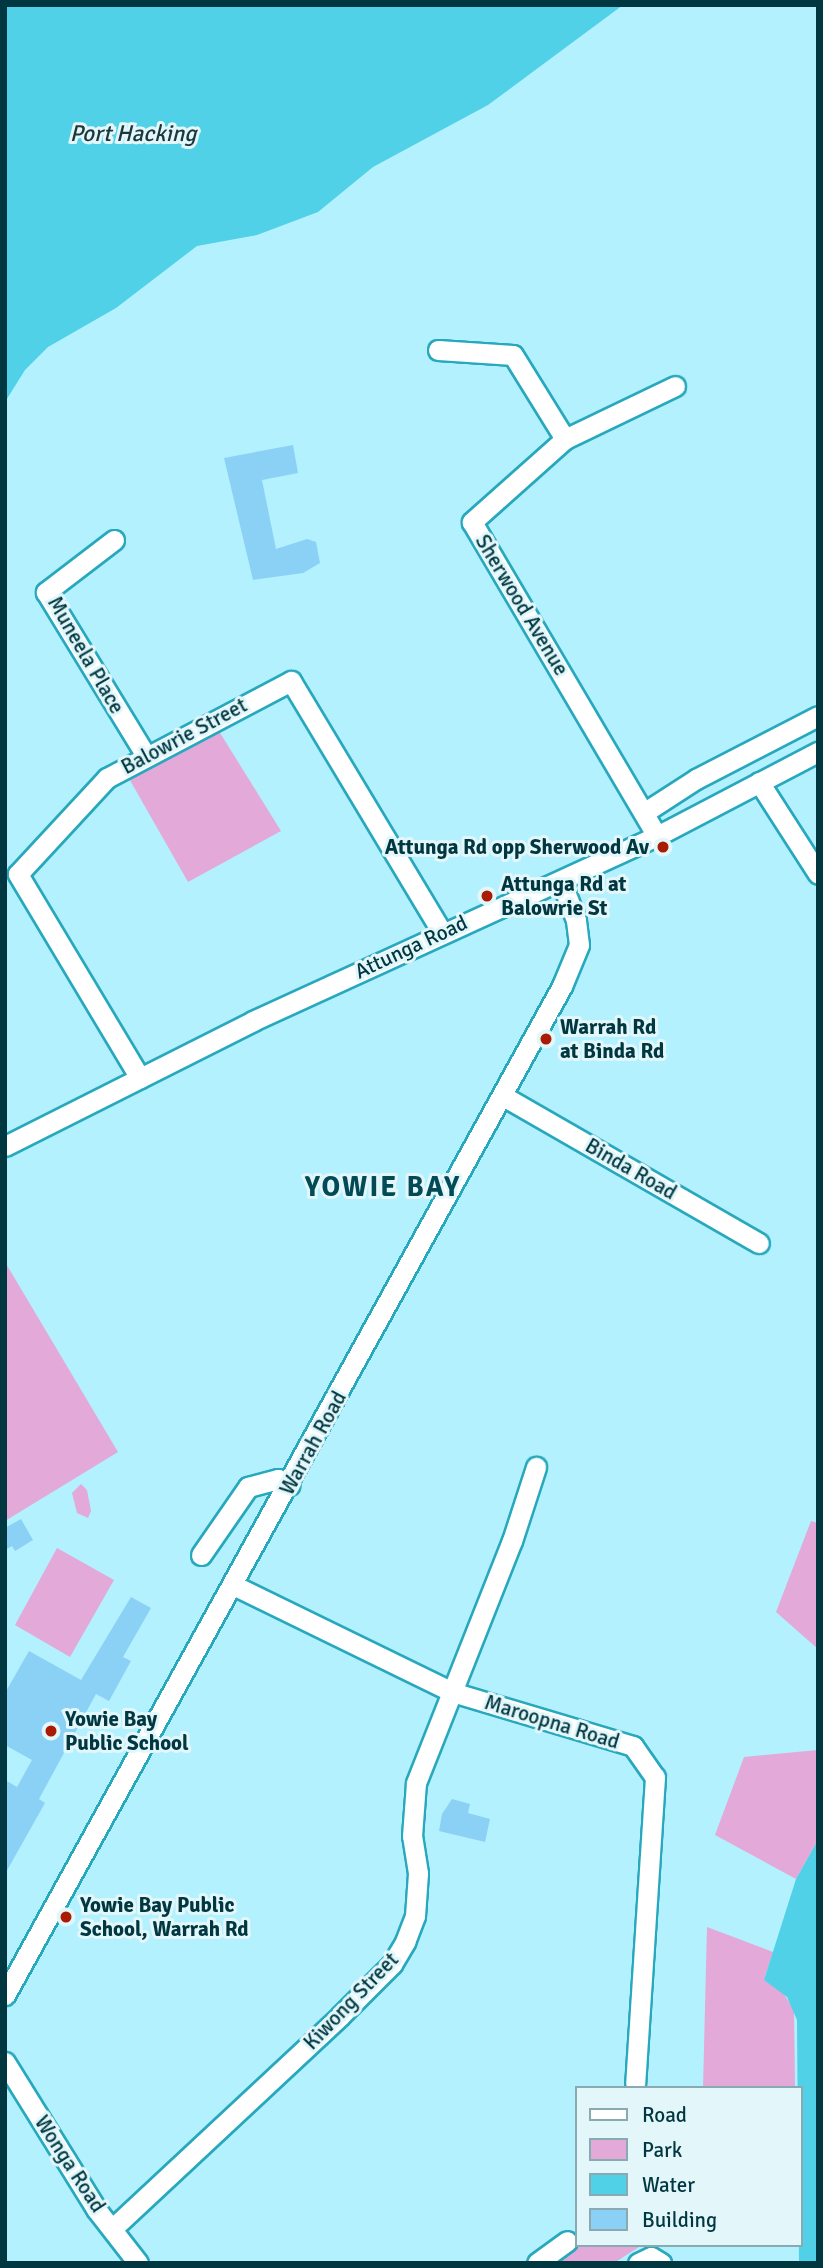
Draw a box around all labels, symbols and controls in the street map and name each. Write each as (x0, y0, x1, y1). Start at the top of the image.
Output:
water label: Port Hacking (70, 120, 196, 148)
street label: Sherwood Avenue (470, 530, 574, 680)
street label: Muneela Place (42, 592, 130, 718)
street label: Balowrie Street (117, 692, 251, 780)
place label: Attunga Rd opp Sherwood Av (385, 834, 649, 860)
marker: Attunga Rd opp Sherwood Av (655, 839, 671, 855)
place label: Attunga Rd at Balowrie St (501, 871, 626, 921)
marker: Attunga Rd at Balowrie St (479, 888, 495, 904)
street label: Attunga Road (351, 910, 471, 984)
place label: Warrah Rd at Binda Rd (560, 1014, 664, 1064)
marker: Warrah Rd at Binda Rd (538, 1031, 554, 1047)
street label: Binda Road (581, 1133, 681, 1205)
district label: YOWIE BAY (306, 1170, 460, 1204)
street label: Warrah Road (274, 1387, 352, 1499)
street label: Maroopna Road (482, 1690, 622, 1754)
place label: Yowie Bay Public School (65, 1706, 189, 1756)
marker: Yowie Bay Public School (43, 1723, 59, 1739)
place label: Yowie Bay Public School, Warrah Rd (80, 1892, 249, 1942)
marker: Yowie Bay Public School, Warrah Rd (58, 1909, 74, 1925)
street label: Kiwong Street (298, 1947, 404, 2055)
legend (574, 2086, 802, 2247)
text: Road (642, 2102, 687, 2128)
street label: Wonga Road (29, 2111, 111, 2217)
text: Park (642, 2137, 682, 2163)
text: Water (642, 2172, 695, 2198)
text: Building (642, 2207, 717, 2233)

